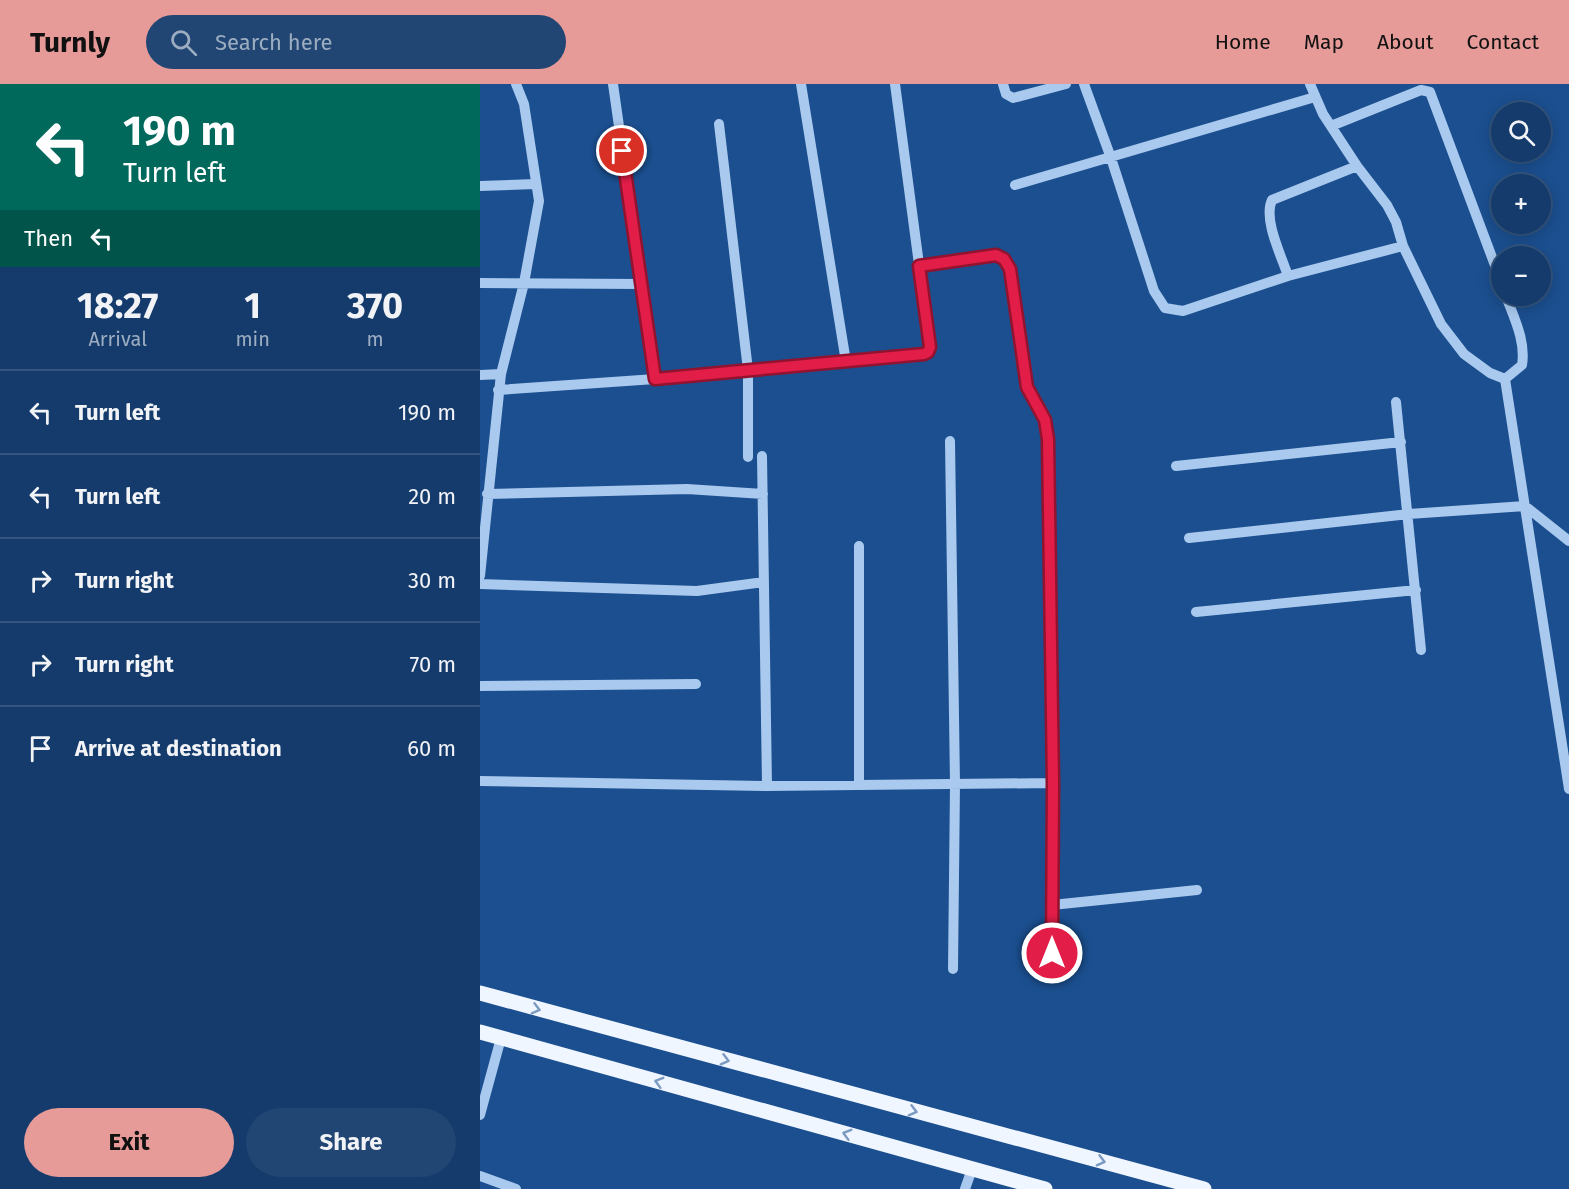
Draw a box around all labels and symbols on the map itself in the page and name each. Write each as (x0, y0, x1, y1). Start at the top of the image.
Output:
pin (596, 125, 647, 176)
position arrow (1020, 921, 1084, 985)
one-way arrow (531, 1001, 541, 1014)
one-way arrow (720, 1052, 730, 1065)
one-way arrow (654, 1077, 665, 1089)
one-way arrow (908, 1103, 918, 1116)
one-way arrow (842, 1129, 853, 1141)
one-way arrow (1096, 1154, 1106, 1167)

